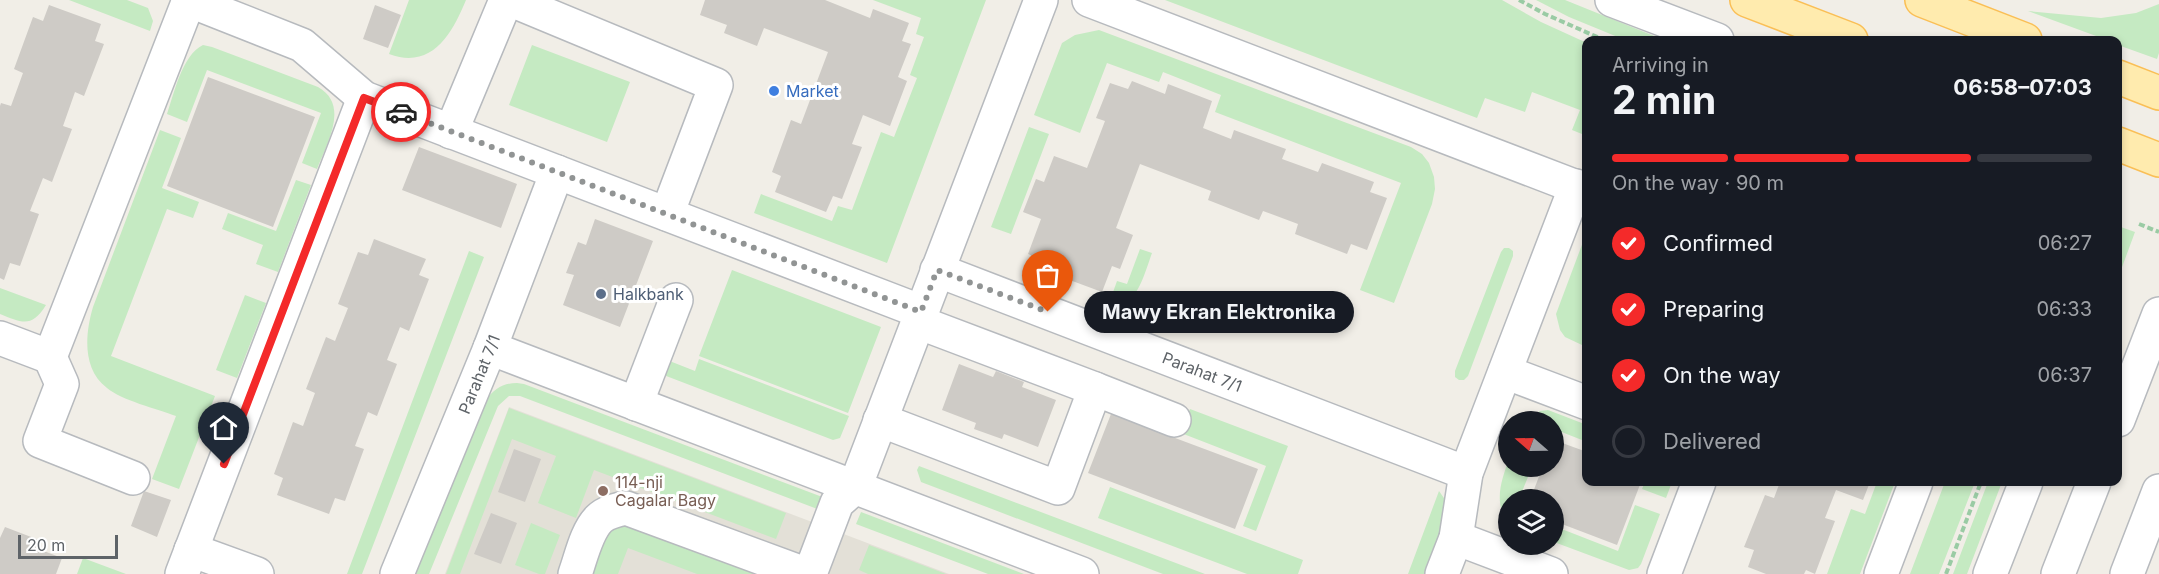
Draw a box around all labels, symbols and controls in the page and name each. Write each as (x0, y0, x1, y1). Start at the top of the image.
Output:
text: Arriving in (1612, 53, 1709, 77)
text: 06:58–07:03 (1953, 74, 2092, 100)
text: 2 min (1612, 76, 1716, 123)
place label: Market (786, 81, 839, 101)
courier (371, 82, 431, 142)
marker: Market (767, 84, 781, 98)
icon: car (385, 96, 418, 129)
text: On the way · 90 m (1612, 171, 1784, 195)
icon: check (1612, 227, 1645, 260)
text: Confirmed (1663, 230, 1773, 256)
text: 06:27 (2038, 231, 2092, 255)
pin (1022, 250, 1073, 312)
icon: bag (1031, 259, 1064, 292)
place label: Halkbank (613, 284, 684, 304)
marker: Halkbank (594, 287, 608, 301)
callout: Mawy Ekran Elektronika (1084, 291, 1354, 333)
icon: check (1612, 293, 1645, 326)
text: Preparing (1663, 296, 1764, 322)
text: 06:33 (2037, 297, 2092, 321)
text: Mawy Ekran Elektronika (1102, 300, 1336, 324)
street label: Parahat 7/1 (454, 332, 504, 417)
street label: Parahat 7/1 (1159, 347, 1245, 396)
icon: check (1612, 359, 1645, 392)
text: On the way (1663, 362, 1781, 388)
text: 06:37 (2038, 363, 2092, 387)
pin (198, 402, 249, 464)
icon: home (207, 411, 240, 444)
north arrow (1498, 411, 1564, 477)
map controls (1498, 411, 1564, 555)
text: Delivered (1663, 428, 1761, 454)
place label: 114-nji Cagalar Bagy (615, 472, 716, 510)
marker: 114-nji Cagalar Bagy (596, 484, 610, 498)
button: layers (1498, 489, 1564, 555)
scale bar (18, 532, 118, 560)
text: 20 m (27, 535, 65, 555)

